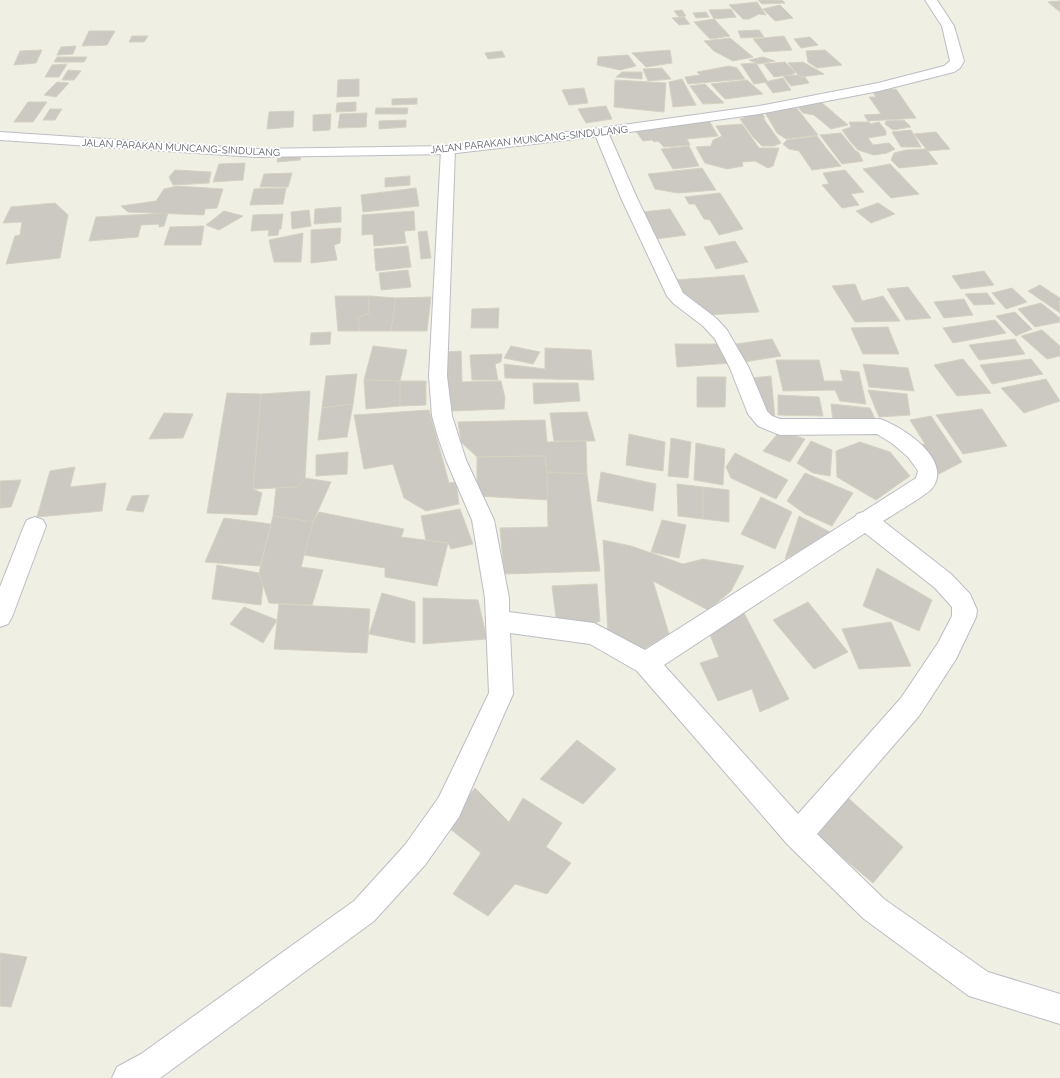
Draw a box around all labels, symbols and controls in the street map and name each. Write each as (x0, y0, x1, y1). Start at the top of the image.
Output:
street label: JALAN PARAKAN MUNCANG-SINDULANG (430, 124, 628, 155)
street label: JALAN PARAKAN MUNCANG-SINDULANG (82, 137, 280, 158)

